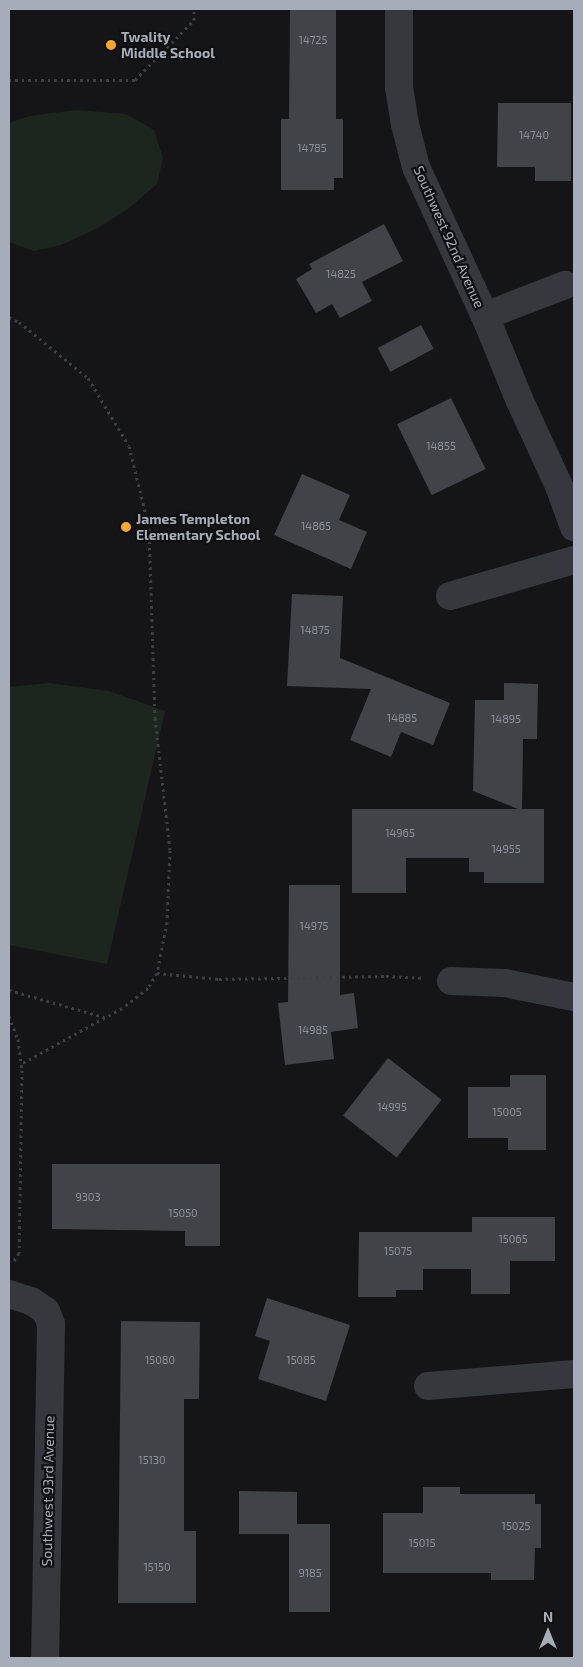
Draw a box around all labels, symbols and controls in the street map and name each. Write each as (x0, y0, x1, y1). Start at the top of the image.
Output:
place label: Twality Middle School (121, 29, 215, 62)
house number: 14725 (299, 33, 327, 47)
marker: Twality Middle School (105, 39, 117, 51)
house number: 14740 (519, 128, 549, 142)
house number: 14785 (297, 141, 327, 155)
street label: Southwest 92nd Avenue (410, 163, 488, 311)
house number: 14825 (326, 267, 356, 281)
house number: 14855 (426, 439, 456, 453)
place label: James Templeton Elementary School (136, 511, 261, 544)
house number: 14865 (301, 519, 331, 533)
marker: James Templeton Elementary School (120, 521, 132, 533)
house number: 14875 (300, 623, 330, 637)
house number: 14885 (387, 711, 417, 725)
house number: 14895 (491, 712, 521, 726)
house number: 14965 (385, 826, 415, 840)
house number: 14955 (491, 842, 521, 856)
house number: 14975 (300, 919, 328, 933)
house number: 14985 (298, 1023, 328, 1037)
house number: 14995 (377, 1100, 407, 1114)
house number: 15005 (492, 1105, 522, 1119)
house number: 9303 (75, 1190, 101, 1204)
house number: 15050 (168, 1206, 198, 1220)
house number: 15065 (498, 1232, 528, 1246)
house number: 15075 (384, 1244, 412, 1258)
house number: 15080 (145, 1353, 175, 1367)
house number: 15085 (286, 1353, 316, 1367)
street label: Southwest 93rd Avenue (38, 1415, 58, 1567)
house number: 15130 (138, 1453, 166, 1467)
house number: 15025 (502, 1519, 530, 1533)
house number: 15015 (408, 1536, 436, 1550)
house number: 15150 (143, 1560, 171, 1574)
house number: 9185 (298, 1566, 322, 1580)
north arrow (523, 1607, 573, 1657)
text: N (543, 1608, 553, 1625)

